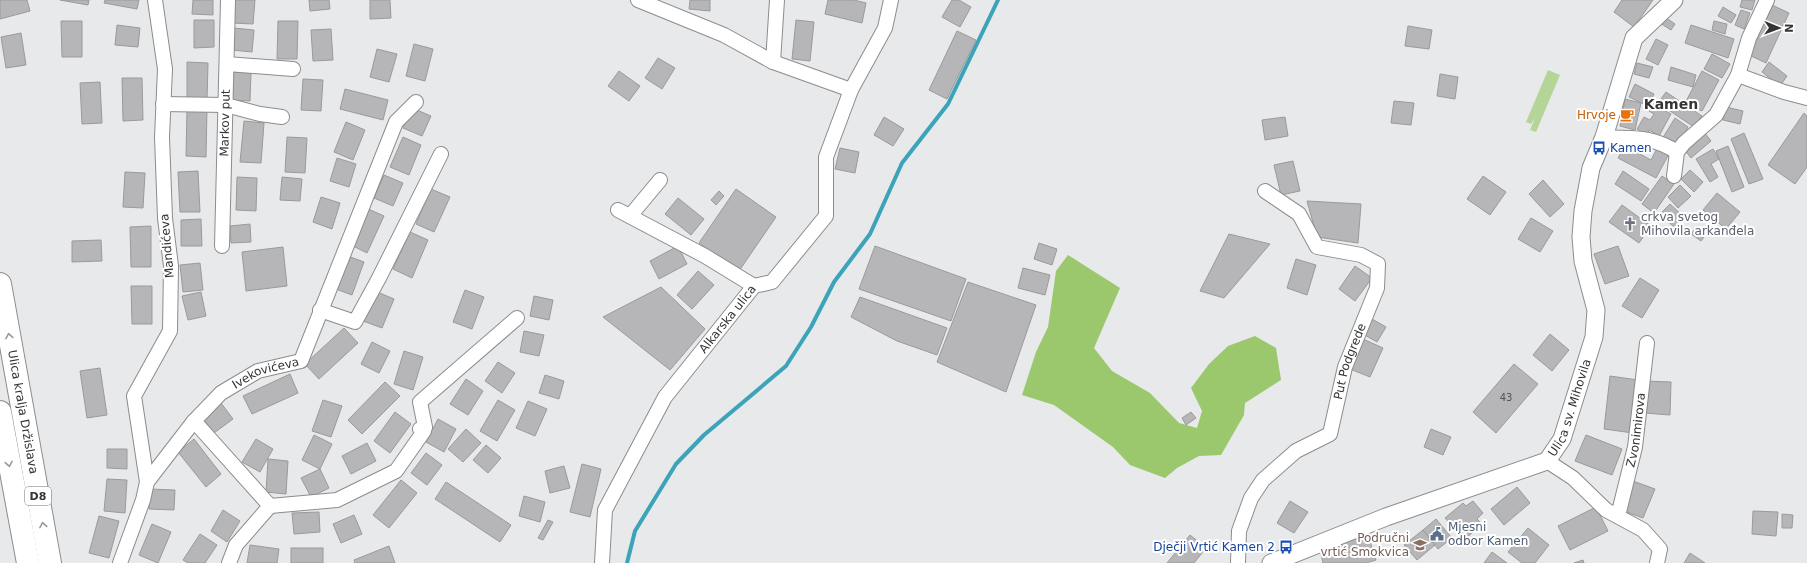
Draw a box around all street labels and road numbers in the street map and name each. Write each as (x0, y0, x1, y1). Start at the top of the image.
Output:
street label: Markov put (217, 89, 233, 157)
street label: Mandićeva (157, 213, 177, 279)
street label: Alkarska ulica (696, 282, 759, 356)
street label: Put Podgrede (1331, 321, 1369, 401)
street label: Ulica kralja Držislava (5, 349, 41, 475)
street label: Ivekovićeva (230, 355, 300, 392)
street label: Ulica sv. Mihovila (1545, 357, 1594, 459)
street label: Zvonimirova (1623, 392, 1648, 469)
road number: D8 (25, 487, 51, 505)

